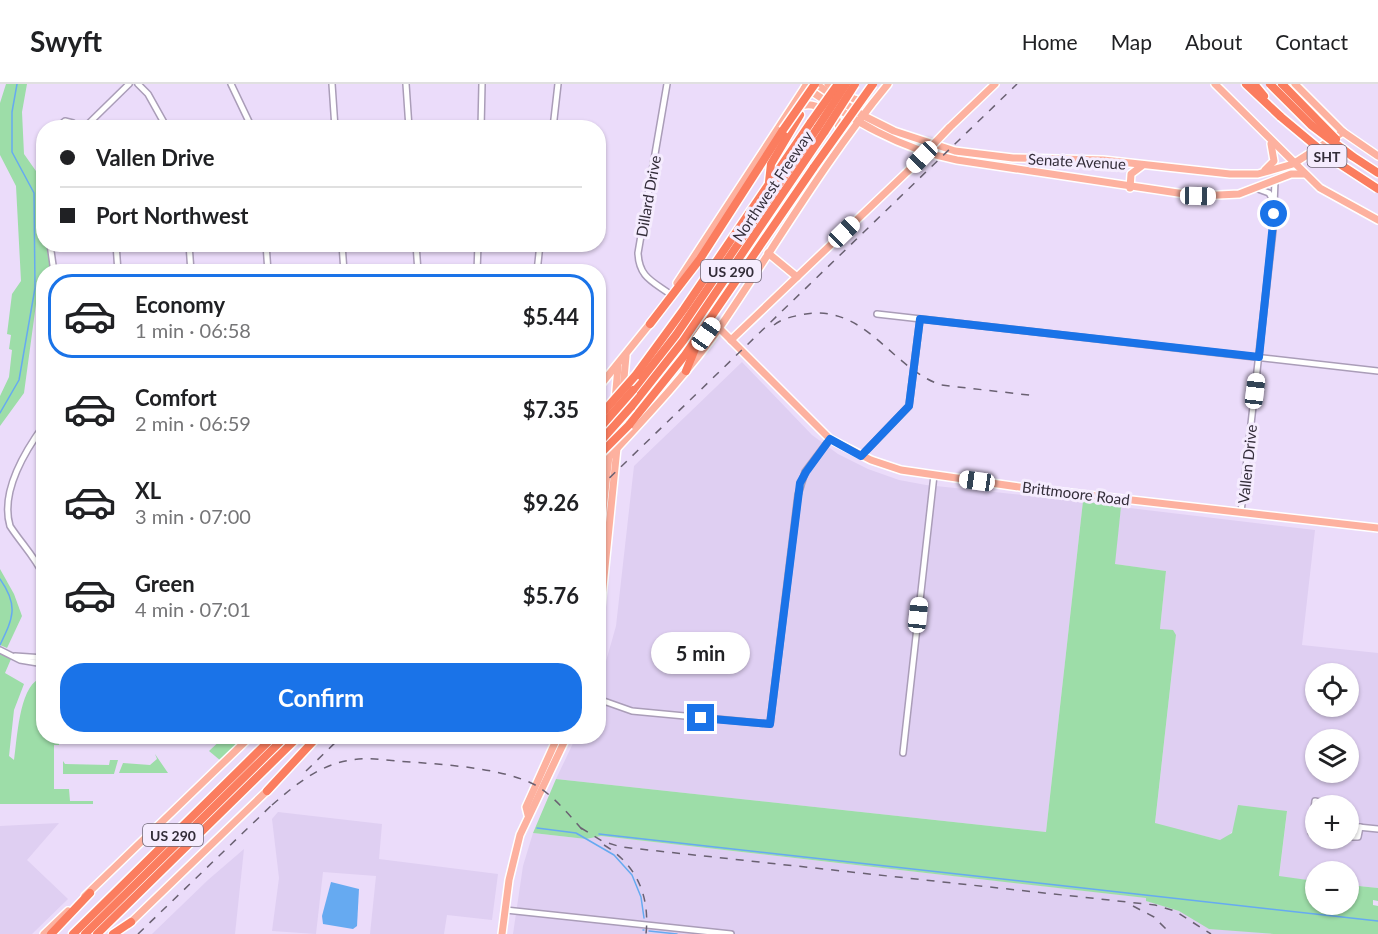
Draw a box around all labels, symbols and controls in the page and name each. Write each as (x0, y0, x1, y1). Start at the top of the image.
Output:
text: Swyft (30, 24, 102, 58)
text: Home (1022, 29, 1078, 54)
text: Map (1111, 29, 1152, 54)
text: About (1185, 29, 1242, 54)
text: Contact (1275, 29, 1348, 54)
street label: Northwest Freeway (728, 127, 816, 245)
car (903, 138, 941, 176)
text: Vallen Drive (96, 144, 215, 171)
road number: SHT (1308, 145, 1346, 167)
street label: Senate Avenue (1028, 149, 1126, 173)
street label: Dillard Drive (632, 154, 664, 238)
car (1180, 187, 1216, 205)
route start (1260, 200, 1287, 227)
text: Port Northwest (96, 202, 249, 229)
car (825, 213, 863, 251)
road number: US 290 (701, 260, 761, 282)
icon: car (63, 289, 117, 343)
text: Economy (135, 291, 225, 318)
text: $5.44 (523, 303, 579, 330)
car (688, 314, 724, 354)
text: 1 min · 06:58 (135, 318, 251, 342)
car (1244, 372, 1266, 410)
icon: car (63, 382, 117, 436)
text: Comfort (135, 384, 217, 411)
text: $7.35 (523, 396, 579, 423)
text: 2 min · 06:59 (135, 411, 251, 435)
street label: Vallen Drive (1234, 423, 1260, 504)
car (958, 470, 996, 492)
icon: car (63, 475, 117, 529)
text: XL (135, 477, 161, 504)
street label: Brittmoore Road (1021, 477, 1131, 509)
text: $9.26 (523, 489, 579, 516)
text: 3 min · 07:00 (135, 504, 251, 528)
icon: car (63, 568, 117, 622)
text: Green (135, 570, 195, 597)
text: $5.76 (523, 582, 579, 609)
car (907, 596, 929, 634)
text: 4 min · 07:01 (135, 597, 251, 621)
callout: 5 min (652, 631, 750, 673)
text: 5 min (676, 641, 725, 665)
button: Confirm (60, 663, 582, 732)
map controls (1305, 663, 1359, 915)
button: locate (1305, 663, 1359, 717)
route end (687, 704, 714, 731)
button: layers (1305, 729, 1359, 783)
button: + (1305, 795, 1359, 849)
road number: US 290 (143, 824, 203, 846)
button: − (1305, 861, 1359, 915)

